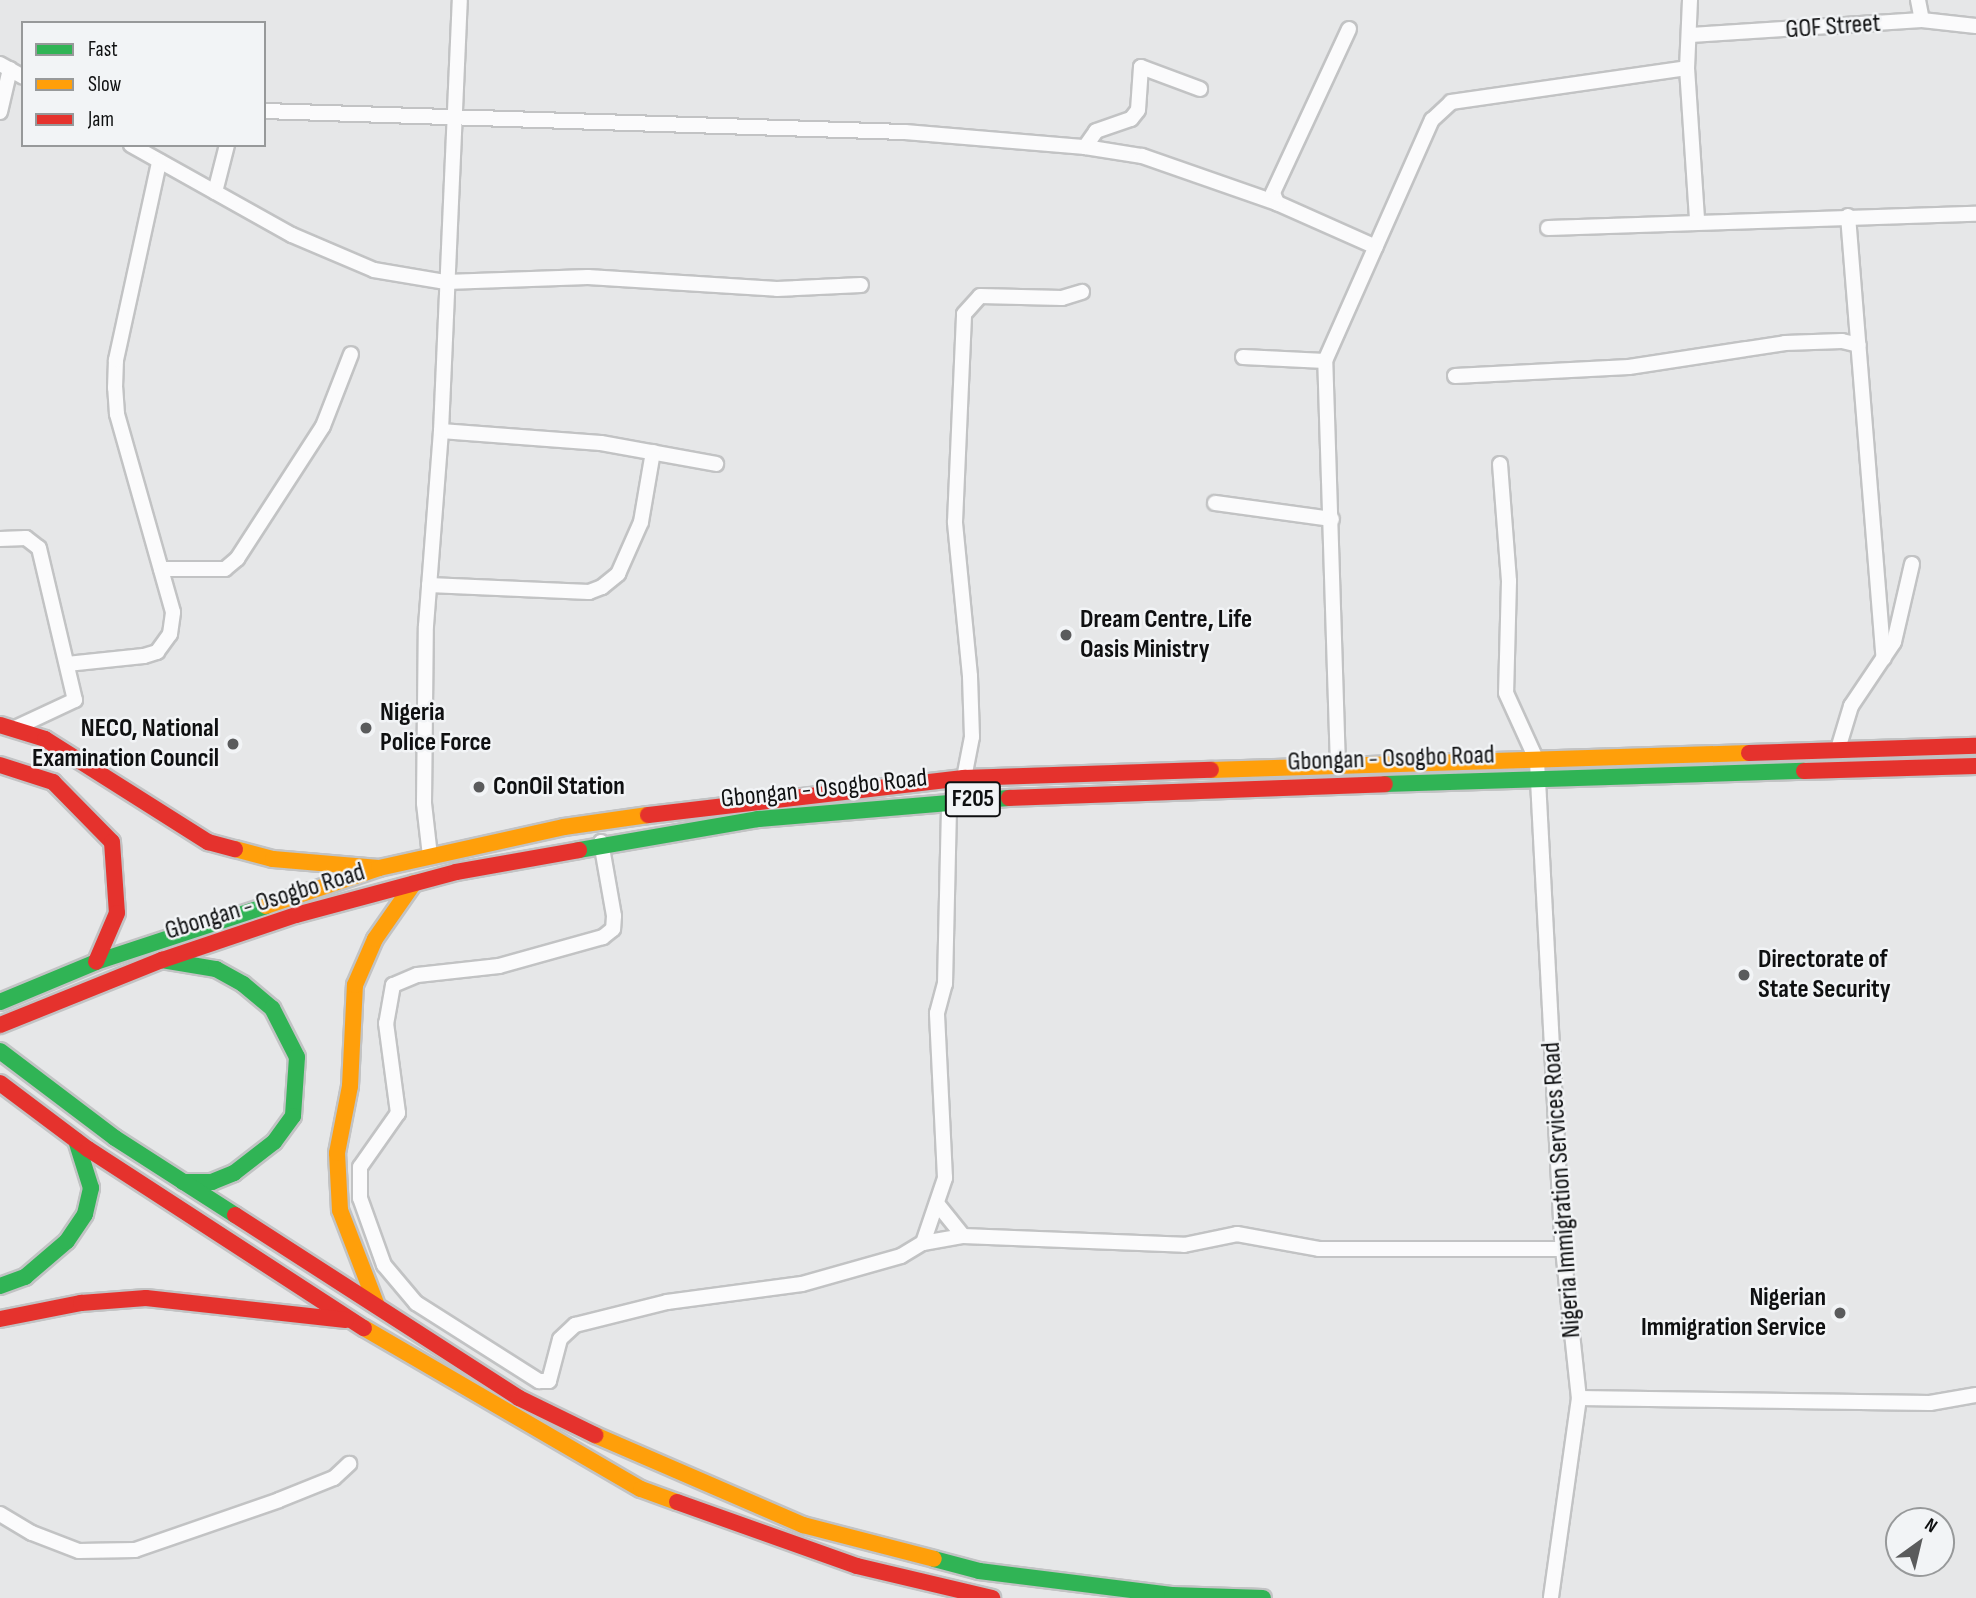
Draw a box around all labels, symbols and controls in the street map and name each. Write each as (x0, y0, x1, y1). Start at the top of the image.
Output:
street label: GOF Street (1784, 8, 1882, 46)
legend (21, 21, 266, 147)
text: Fast (88, 37, 118, 62)
text: Slow (88, 72, 121, 97)
text: Jam (88, 107, 114, 132)
place label: Dream Centre, Life Oasis Ministry (1080, 604, 1252, 666)
marker: Dream Centre, Life Oasis Ministry (1058, 627, 1074, 643)
place label: Nigeria Police Force (380, 697, 491, 758)
place label: NECO, National Examination Council (32, 713, 219, 774)
marker: Nigeria Police Force (358, 720, 374, 736)
marker: NECO, National Examination Council (225, 736, 241, 752)
street label: Gbongan - Osogbo Road (1287, 740, 1495, 778)
street label: Gbongan - Osogbo Road (719, 763, 929, 815)
place label: ConOil Station (493, 771, 625, 803)
road number: F205 (943, 778, 1003, 820)
marker: ConOil Station (471, 779, 487, 795)
street label: Gbongan - Osogbo Road (161, 857, 369, 947)
place label: Directorate of State Security (1758, 944, 1891, 1006)
marker: Directorate of State Security (1736, 967, 1752, 983)
street label: Nigeria Immigration Services Road (1536, 1041, 1588, 1339)
place label: Nigerian Immigration Service (1641, 1282, 1826, 1344)
marker: Nigerian Immigration Service (1832, 1305, 1848, 1321)
north arrow (1885, 1507, 1955, 1577)
text: N (1920, 1513, 1942, 1538)

